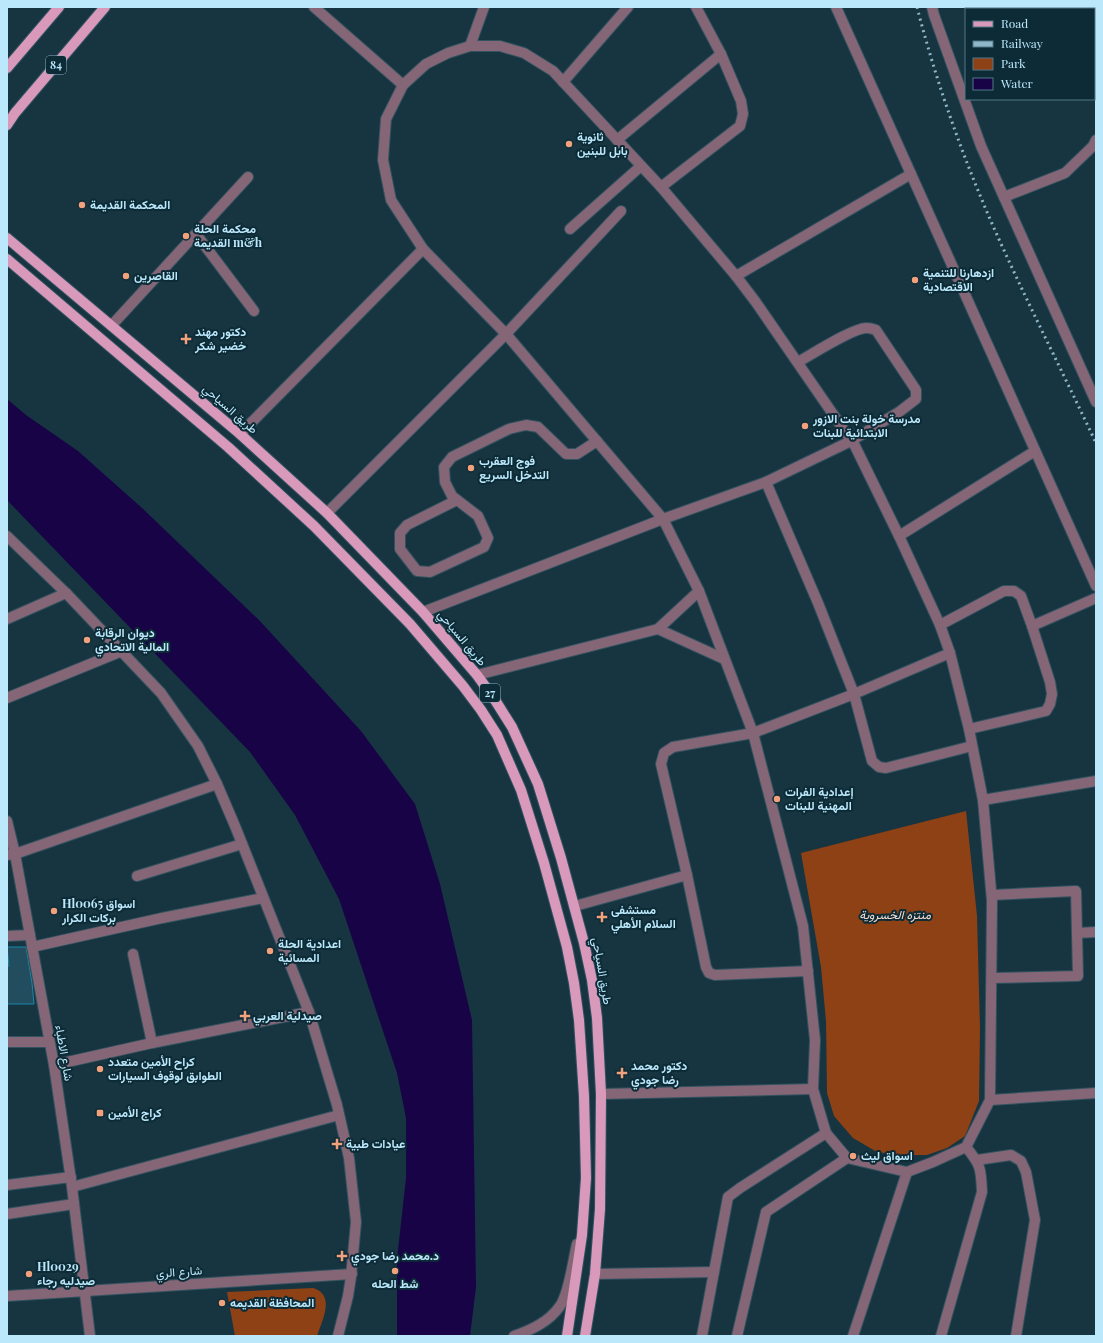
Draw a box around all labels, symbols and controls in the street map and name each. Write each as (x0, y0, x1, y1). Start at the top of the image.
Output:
legend (965, 8, 1095, 100)
text: Road (1001, 15, 1028, 31)
text: Railway (1001, 35, 1043, 51)
text: Park (1001, 55, 1026, 71)
road number: 84 (46, 56, 66, 74)
text: Water (1000, 75, 1034, 91)
place label: ثانوية بابل للبنين (577, 128, 628, 158)
marker: ثانوية بابل للبنين (564, 139, 574, 149)
place label: المحكمة القديمة (90, 196, 170, 212)
marker: المحكمة القديمة (77, 200, 87, 210)
place label: محكمة الحلة القديمة m&h (194, 220, 263, 250)
marker: محكمة الحلة القديمة m&h (181, 231, 191, 241)
place label: ازدهارنا للتنمية الاقتصادية (923, 264, 994, 294)
place label: القاصرين (134, 267, 178, 284)
marker: القاصرين (121, 271, 131, 281)
marker: ازدهارنا للتنمية الاقتصادية (910, 275, 920, 285)
place label: دكتور مهند خضير شكر (194, 323, 246, 354)
marker: دكتور مهند خضير شكر (180, 333, 192, 345)
street label: طريق السياحي (198, 380, 262, 439)
place label: مدرسة خولة بنت الازور الابتدائية للبنات (812, 410, 921, 440)
marker: مدرسة خولة بنت الازور الابتدائية للبنات (800, 421, 810, 431)
place label: فوج العقرب التدخل السريع (479, 452, 549, 483)
marker: فوج العقرب التدخل السريع (466, 463, 476, 473)
street label: طريق السياحي (432, 606, 491, 671)
place label: ديوان الرقابة المالية الاتحادي (95, 624, 169, 657)
marker: ديوان الرقابة المالية الاتحادي (82, 635, 92, 645)
road number: 27 (480, 684, 500, 702)
place label: إعدادية الفرات المهنية للبنات (785, 783, 854, 814)
marker: إعدادية الفرات المهنية للبنات (772, 794, 782, 804)
place label: Hl0065 اسواق بركات الكرار (61, 895, 135, 926)
place label: مستشفى السلام الأهلي (611, 901, 676, 934)
marker: Hl0065 اسواق بركات الكرار (49, 906, 59, 916)
park label: منتزه الخسروية (859, 906, 931, 923)
marker: مستشفى السلام الأهلي (596, 911, 608, 923)
place label: اعدادية الحلة المسائية (278, 935, 341, 965)
street label: طريق السياحي (586, 936, 617, 1006)
marker: اعدادية الحلة المسائية (265, 946, 275, 956)
place label: صيدلية العربي (253, 1007, 322, 1026)
marker: صيدلية العربي (240, 1011, 250, 1021)
street label: شارع الاطباء (50, 1024, 78, 1082)
place label: كراح الأمين متعدد الطوابق لوقوف السيارات (108, 1053, 222, 1084)
place label: دكتور محمد رضا جودي (631, 1057, 687, 1090)
marker: كراح الأمين متعدد الطوابق لوقوف السيارات (95, 1064, 105, 1074)
marker: دكتور محمد رضا جودي (616, 1067, 628, 1079)
place label: كراج الأمين (108, 1104, 162, 1121)
marker: كراج الأمين (95, 1108, 105, 1118)
place label: عيادات طبية (346, 1135, 405, 1151)
marker: عيادات طبية (331, 1138, 343, 1150)
place label: اسواق ليث (861, 1147, 913, 1164)
marker: اسواق ليث (848, 1151, 858, 1161)
place label: د.محمد رضا جودي (351, 1247, 439, 1266)
marker: د.محمد رضا جودي (336, 1250, 348, 1262)
place label: Hl0029 صيدليه رجاء (37, 1258, 95, 1289)
street label: شارع الري (155, 1261, 203, 1284)
marker: شط الحله (390, 1266, 400, 1276)
marker: Hl0029 صيدليه رجاء (24, 1269, 34, 1279)
place label: شط الحله (372, 1275, 419, 1291)
place label: المحافظة القديمه (230, 1294, 314, 1310)
marker: المحافظة القديمه (217, 1298, 227, 1308)

